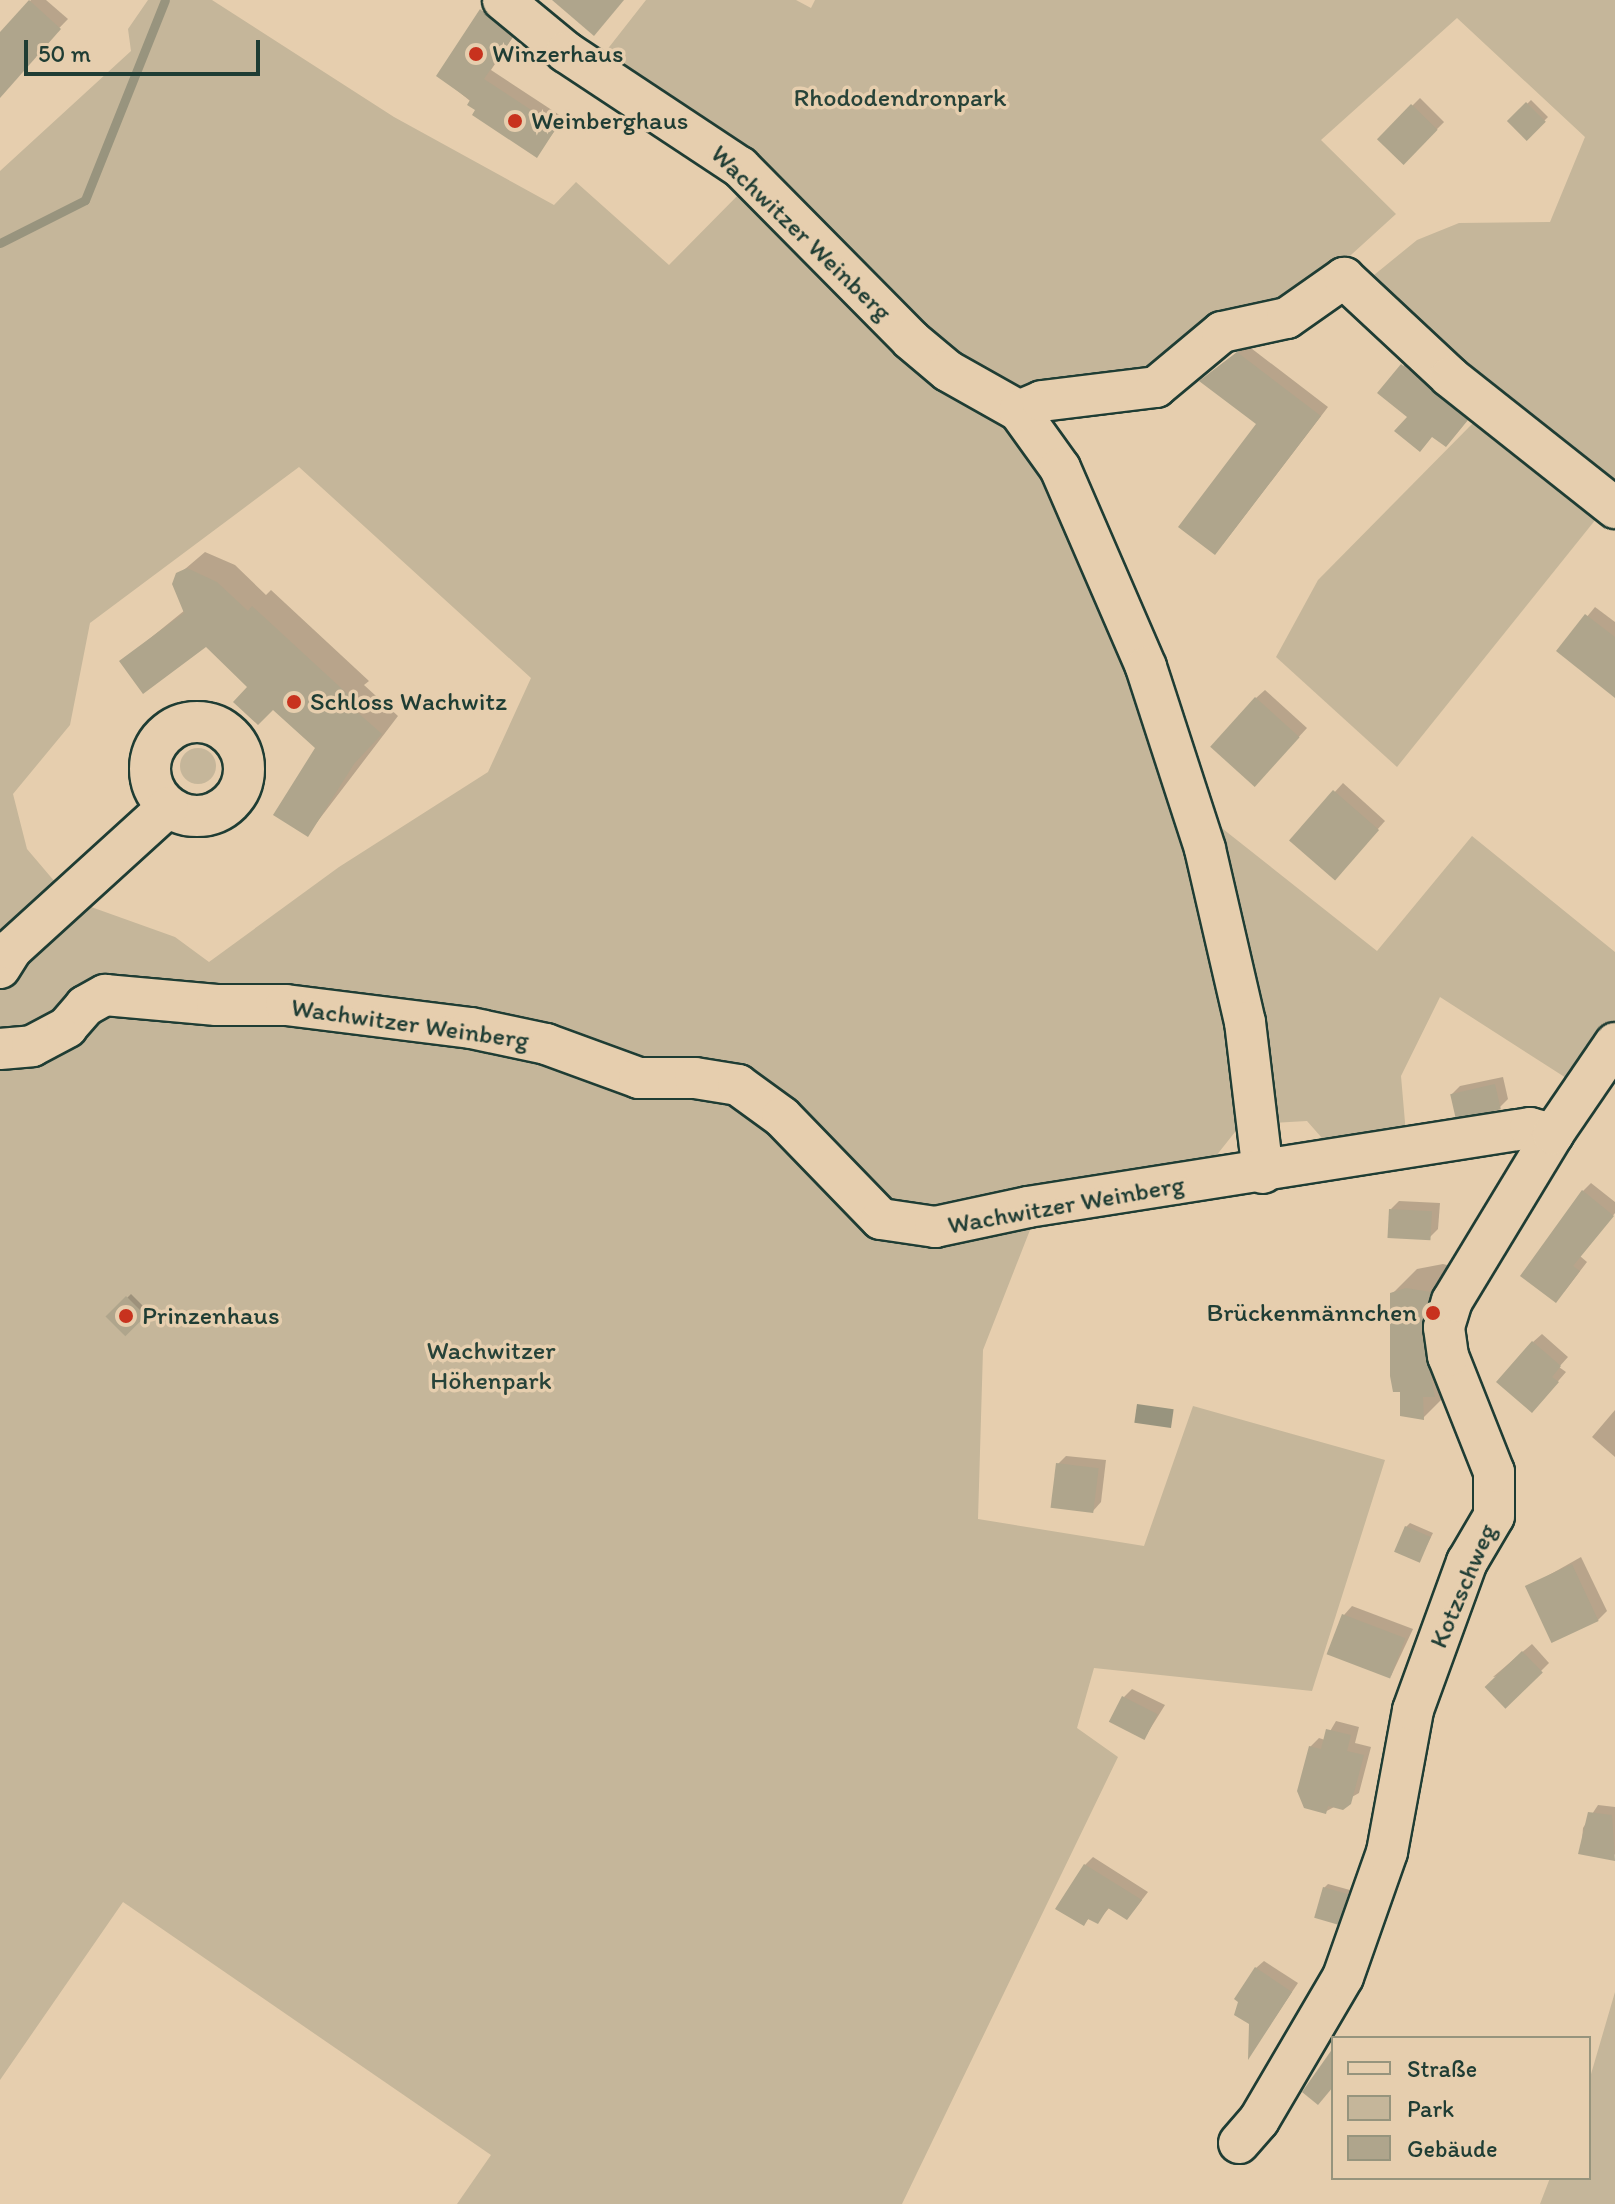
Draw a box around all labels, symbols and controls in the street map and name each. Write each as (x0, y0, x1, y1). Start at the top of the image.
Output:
scale bar (28, 24, 264, 74)
place label: Winzerhaus (492, 38, 624, 70)
text: 50 m (38, 39, 91, 68)
marker: Winzerhaus (467, 45, 485, 63)
park label: Rhododendronpark (793, 82, 1007, 114)
place label: Weinberghaus (531, 105, 689, 137)
marker: Weinberghaus (506, 112, 524, 130)
street label: Wachwitzer Weinberg (704, 138, 898, 328)
place label: Schloss Wachwitz (310, 686, 506, 718)
marker: Schloss Wachwitz (285, 693, 303, 711)
street label: Wachwitzer Weinberg (289, 992, 531, 1056)
street label: Wachwitzer Weinberg (945, 1169, 1187, 1241)
place label: Brückenmännchen (1206, 1297, 1417, 1329)
place label: Prinzenhaus (142, 1300, 280, 1332)
marker: Brückenmännchen (1424, 1304, 1442, 1322)
marker: Prinzenhaus (117, 1307, 135, 1325)
park label: Wachwitzer Höhenpark (426, 1335, 556, 1396)
street label: Kotzschweg (1423, 1519, 1503, 1653)
legend (1331, 2036, 1591, 2180)
text: Straße (1407, 2054, 1477, 2083)
text: Park (1407, 2094, 1454, 2123)
text: Gebäude (1407, 2134, 1498, 2163)

